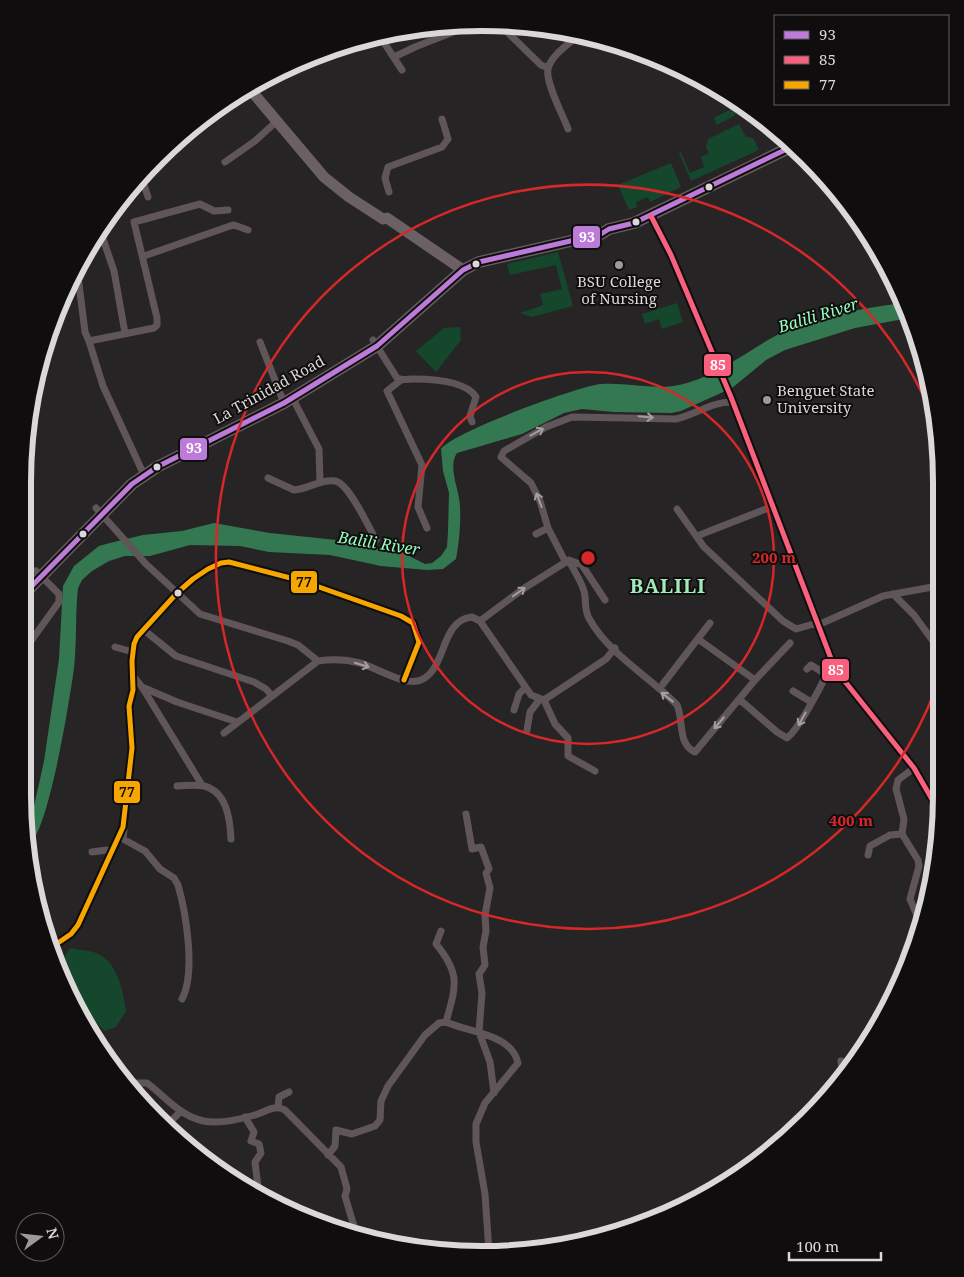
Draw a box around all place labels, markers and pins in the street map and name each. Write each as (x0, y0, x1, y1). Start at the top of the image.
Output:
unlabelled marker (704, 182, 714, 192)
unlabelled marker (631, 217, 641, 227)
unlabelled marker (471, 259, 481, 269)
marker: BSU College of Nursing (613, 259, 625, 271)
place label: BSU College of Nursing (577, 271, 661, 308)
place label: Benguet State University (777, 380, 875, 417)
marker: Benguet State University (761, 394, 773, 406)
unlabelled marker (152, 462, 162, 472)
unlabelled marker (78, 529, 88, 539)
centre of rings (579, 549, 597, 567)
unlabelled marker (173, 588, 183, 598)

